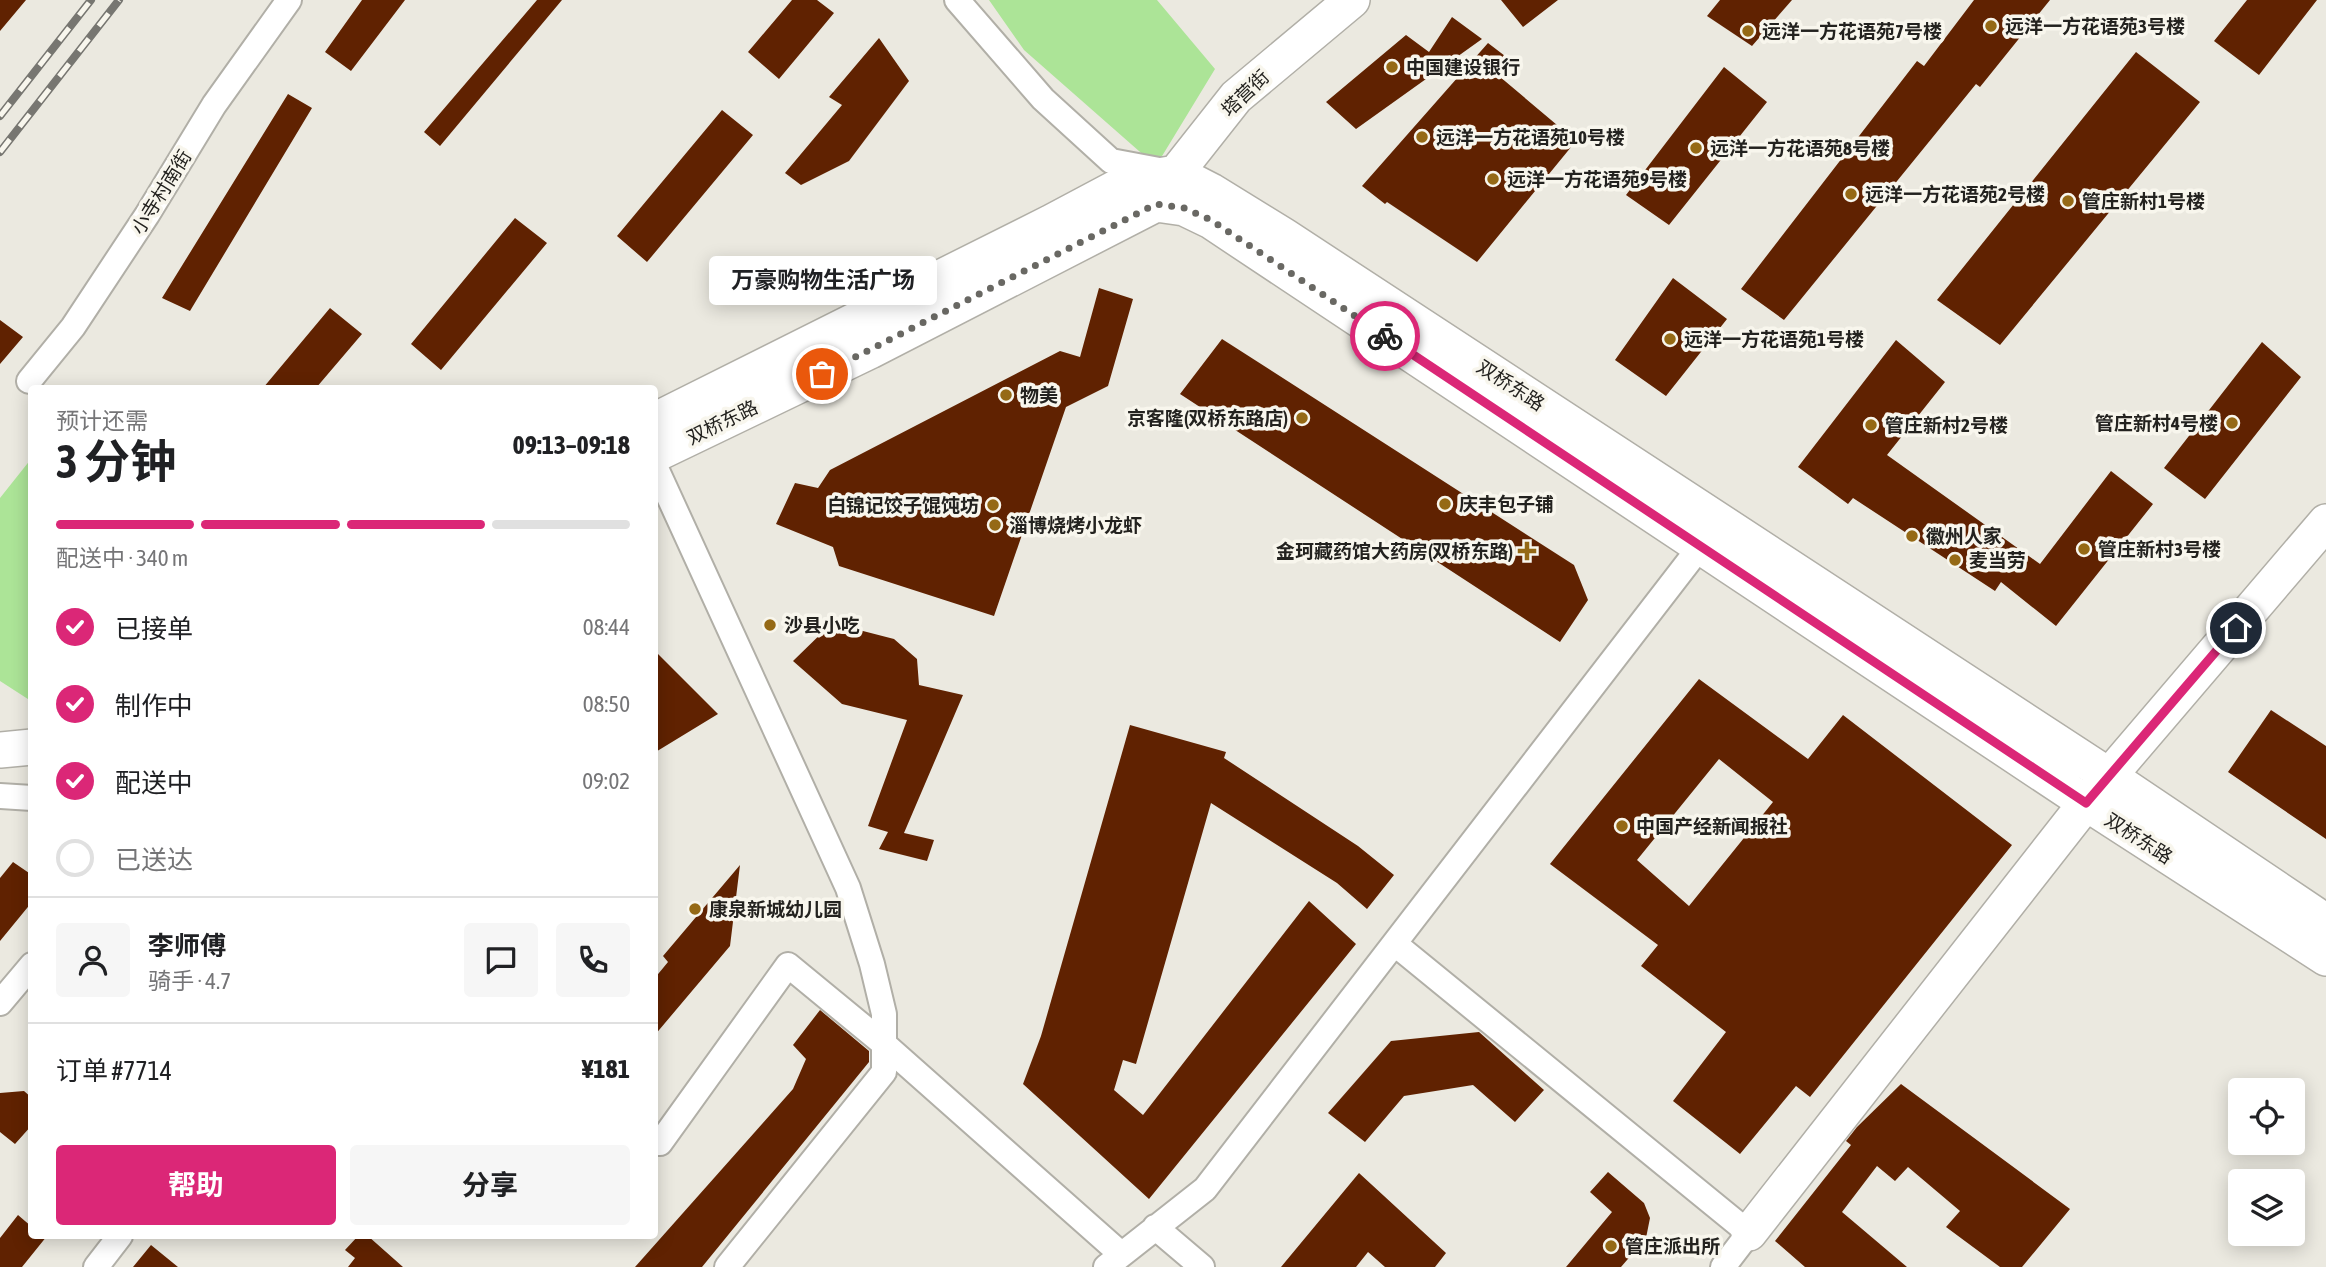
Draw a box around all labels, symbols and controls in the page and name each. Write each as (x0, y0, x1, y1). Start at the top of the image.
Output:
place label: 远洋一方花语苑3号楼 (2005, 15, 2185, 37)
marker: 远洋一方花语苑3号楼 (1983, 18, 1999, 34)
place label: 远洋一方花语苑7号楼 (1762, 20, 1942, 42)
marker: 远洋一方花语苑7号楼 (1740, 23, 1756, 39)
place label: 中国建设银行 (1406, 56, 1520, 78)
marker: 中国建设银行 (1384, 59, 1400, 75)
street label: 塔营街 (1217, 65, 1273, 121)
place label: 远洋一方花语苑10号楼 (1436, 126, 1625, 148)
marker: 远洋一方花语苑10号楼 (1414, 129, 1430, 145)
place label: 远洋一方花语苑8号楼 (1710, 137, 1890, 159)
marker: 远洋一方花语苑8号楼 (1688, 140, 1704, 156)
street label: 小寺村南街 (126, 146, 196, 238)
place label: 远洋一方花语苑9号楼 (1507, 168, 1687, 190)
marker: 远洋一方花语苑9号楼 (1485, 171, 1501, 187)
place label: 远洋一方花语苑2号楼 (1865, 183, 2045, 205)
marker: 远洋一方花语苑2号楼 (1843, 186, 1859, 202)
place label: 管庄新村1号楼 (2082, 190, 2205, 212)
marker: 管庄新村1号楼 (2060, 193, 2076, 209)
callout: 万豪购物生活广场 (708, 255, 936, 304)
text: 万豪购物生活广场 (731, 267, 915, 293)
courier (1350, 301, 1420, 371)
icon: bike (1366, 317, 1404, 355)
place label: 远洋一方花语苑1号楼 (1684, 328, 1864, 350)
marker: 远洋一方花语苑1号楼 (1662, 331, 1678, 347)
pin (792, 344, 852, 404)
icon: bag (803, 355, 841, 393)
street label: 双桥东路 (1473, 355, 1549, 415)
place label: 物美 (1020, 384, 1058, 406)
marker: 物美 (998, 387, 1014, 403)
street label: 双桥东路 (683, 395, 761, 449)
place label: 京客隆(双桥东路店) (1127, 407, 1288, 429)
text: 预计还需 (56, 408, 148, 434)
marker: 京客隆(双桥东路店) (1294, 410, 1310, 426)
place label: 管庄新村4号楼 (2095, 412, 2218, 434)
place label: 管庄新村2号楼 (1885, 414, 2008, 436)
marker: 管庄新村4号楼 (2224, 415, 2240, 431)
marker: 管庄新村2号楼 (1863, 417, 1879, 433)
text: 09:13–09:18 (513, 430, 630, 460)
text: 3 分钟 (56, 435, 176, 488)
place label: 庆丰包子铺 (1459, 493, 1554, 515)
place label: 白锦记饺子馄饨坊 (827, 494, 979, 516)
marker: 庆丰包子铺 (1437, 496, 1453, 512)
marker: 白锦记饺子馄饨坊 (985, 497, 1001, 513)
place label: 淄博烧烤小龙虾 (1009, 514, 1142, 536)
marker: 淄博烧烤小龙虾 (987, 517, 1003, 533)
place label: 徽州人家 (1926, 525, 2002, 547)
marker: 徽州人家 (1904, 528, 1920, 544)
place label: 管庄新村3号楼 (2098, 538, 2221, 560)
place label: 金珂藏药馆大药房(双桥东路) (1276, 540, 1513, 562)
marker: 管庄新村3号楼 (2076, 541, 2092, 557)
marker: 金珂藏药馆大药房(双桥东路) (1519, 543, 1535, 559)
text: 配送中 · 340 m (56, 545, 188, 571)
place label: 麦当劳 (1969, 549, 2026, 571)
marker: 麦当劳 (1947, 552, 1963, 568)
pin (2206, 598, 2266, 658)
icon: check (56, 608, 94, 646)
icon: home (2217, 609, 2255, 647)
text: 已接单 (115, 614, 193, 644)
text: 08:44 (583, 614, 630, 640)
place label: 沙县小吃 (784, 614, 860, 636)
marker: 沙县小吃 (762, 617, 778, 633)
icon: check (56, 685, 94, 723)
text: 制作中 (115, 691, 193, 721)
text: 08:50 (583, 691, 630, 717)
icon: check (56, 762, 94, 800)
text: 配送中 (115, 768, 193, 798)
text: 09:02 (582, 768, 630, 794)
street label: 双桥东路 (2101, 808, 2177, 868)
place label: 中国产经新闻报社 (1636, 815, 1788, 837)
marker: 中国产经新闻报社 (1614, 818, 1630, 834)
text: 已送达 (115, 845, 193, 875)
place label: 康泉新城幼儿园 (709, 898, 842, 920)
marker: 康泉新城幼儿园 (687, 901, 703, 917)
button: person (56, 923, 130, 997)
button: chat (464, 923, 538, 997)
button: phone (556, 923, 630, 997)
text: 李师傅 (148, 931, 226, 961)
text: 骑手 · 4.7 (148, 968, 231, 994)
text: ¥181 (582, 1054, 630, 1084)
text: 订单 #7714 (56, 1056, 172, 1086)
map controls (2228, 1078, 2305, 1246)
button: locate (2228, 1078, 2305, 1155)
button: 帮助 (56, 1145, 336, 1225)
button: 分享 (350, 1145, 630, 1225)
button: layers (2228, 1169, 2305, 1246)
place label: 管庄派出所 (1625, 1235, 1720, 1257)
marker: 管庄派出所 (1603, 1238, 1619, 1254)

